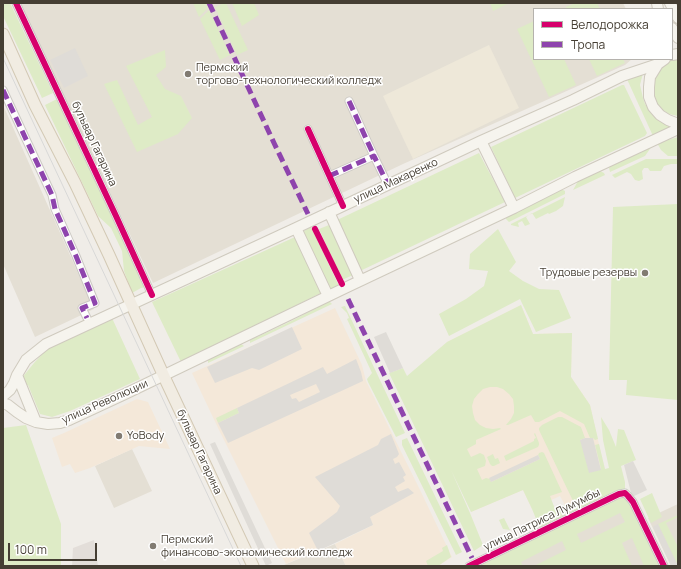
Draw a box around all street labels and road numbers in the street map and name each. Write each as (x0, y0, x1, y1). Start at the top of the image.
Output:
street label: бульвар Гагарина (69, 99, 119, 189)
street label: улица Макаренко (352, 156, 440, 206)
street label: улица Революции (60, 377, 150, 427)
street label: бульвар Гагарина (174, 407, 224, 497)
street label: улица Патриса Лумумбы (482, 486, 602, 554)

